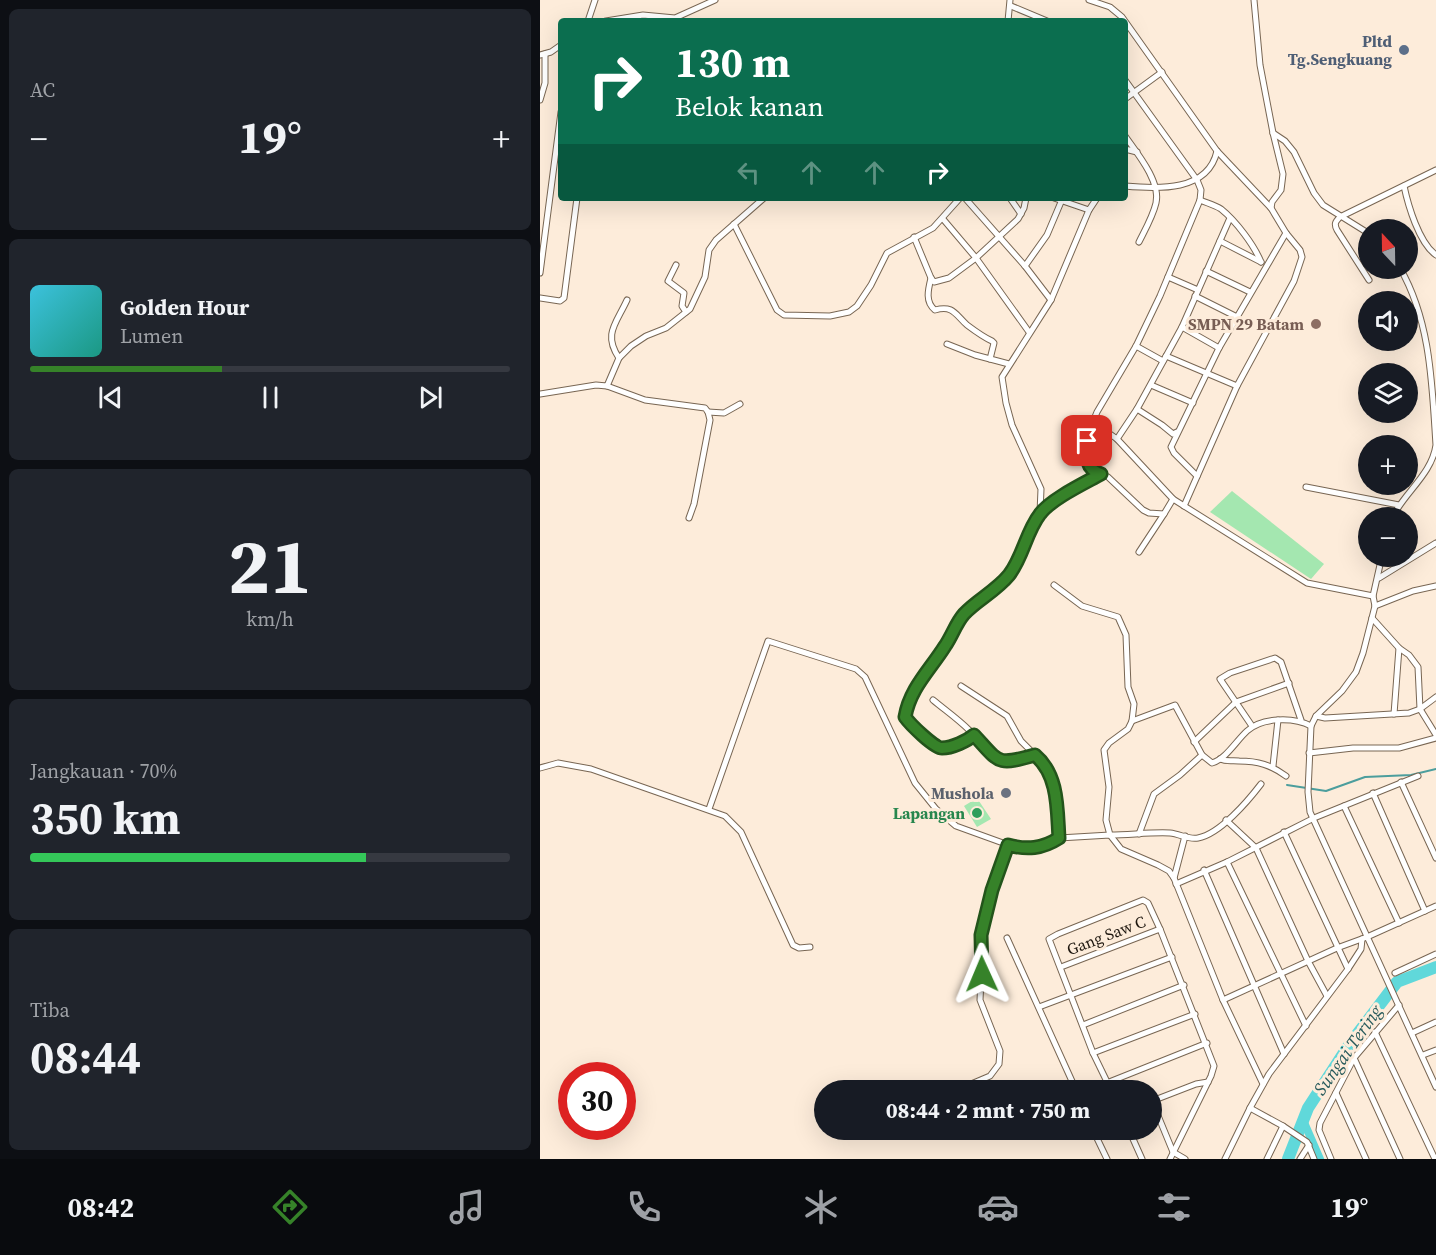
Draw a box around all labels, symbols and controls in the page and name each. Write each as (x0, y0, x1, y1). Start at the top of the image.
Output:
place label: Pltd Tg.Sengkuang (1288, 30, 1392, 70)
text: 130 m (675, 33, 790, 91)
icon: right (576, 42, 654, 120)
marker: Pltd Tg.Sengkuang (1397, 43, 1411, 57)
text: AC (30, 76, 55, 104)
text: Belok kanan (675, 88, 824, 125)
text: 19° (238, 106, 302, 168)
text: − (30, 116, 48, 161)
text: + (492, 116, 510, 161)
icon: left (732, 156, 765, 189)
icon: ahead (795, 156, 828, 189)
icon: ahead (858, 156, 891, 189)
icon: right (921, 156, 954, 189)
north arrow (1358, 219, 1418, 279)
map controls (1358, 219, 1418, 567)
button: sound (1358, 291, 1418, 351)
text: Golden Hour (120, 292, 249, 322)
place label: SMPN 29 Batam (1188, 313, 1304, 335)
marker: SMPN 29 Batam (1309, 317, 1323, 331)
text: Lumen (120, 322, 183, 350)
button: layers (1358, 363, 1418, 423)
icon: previous (94, 381, 127, 414)
icon: pause (254, 381, 287, 414)
icon: next (414, 381, 447, 414)
pin (1061, 415, 1112, 466)
icon: arrive (1070, 424, 1103, 457)
button: + (1358, 435, 1418, 495)
button: − (1358, 507, 1418, 567)
text: 21 (228, 512, 312, 619)
text: km/h (246, 605, 294, 633)
text: Jangkauan · 70% (30, 757, 177, 785)
place label: Mushola (931, 782, 994, 804)
marker: Mushola (999, 786, 1013, 800)
text: 350 km (30, 787, 181, 849)
place label: Lapangan (893, 802, 965, 824)
marker: Lapangan (970, 806, 984, 820)
street label: Gang Saw C (1063, 910, 1149, 960)
position arrow (950, 942, 1014, 1006)
text: Tiba (30, 996, 70, 1024)
water label: Sungai Tering (1307, 999, 1389, 1100)
text: 08:44 (30, 1026, 141, 1088)
speed limit sign: 30 (558, 1062, 636, 1140)
text: 08:44 · 2 mnt · 750 m (886, 1095, 1090, 1125)
icon: directions (269, 1186, 311, 1228)
icon: music (446, 1186, 488, 1228)
icon: phone (623, 1186, 665, 1228)
icon: climate (800, 1186, 842, 1228)
icon: car (977, 1186, 1019, 1228)
icon: filters (1153, 1186, 1195, 1228)
text: 08:42 (67, 1189, 134, 1226)
text: 19° (1330, 1189, 1368, 1226)

